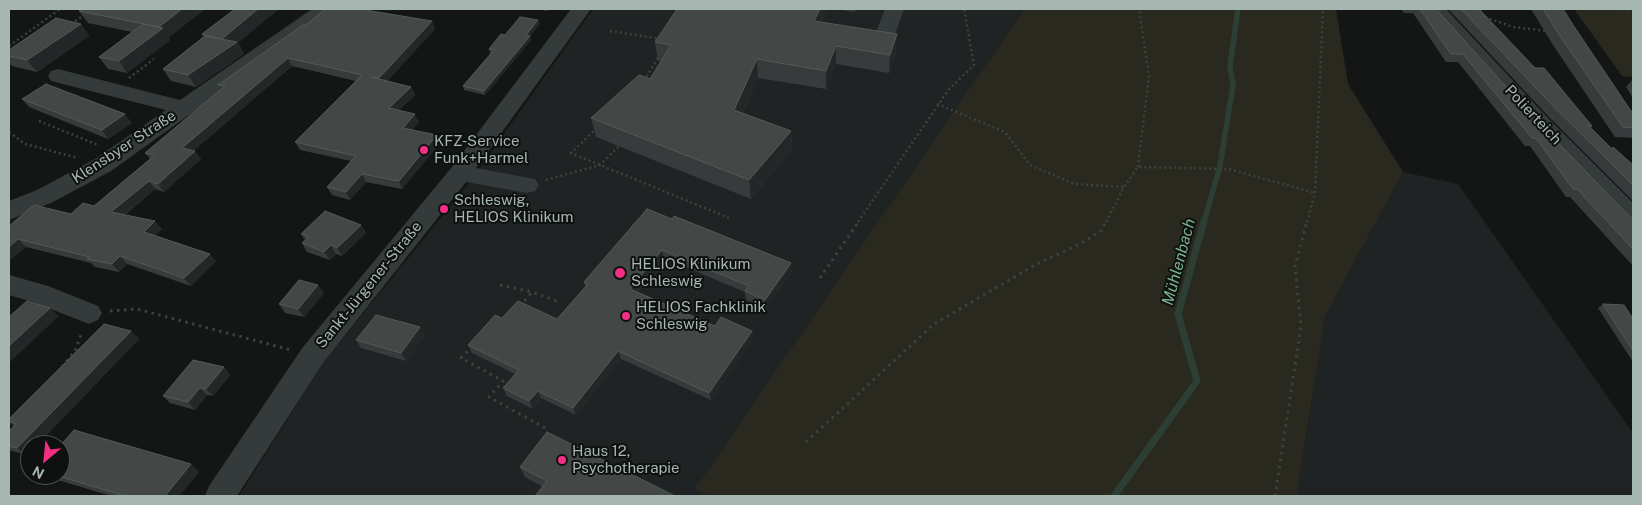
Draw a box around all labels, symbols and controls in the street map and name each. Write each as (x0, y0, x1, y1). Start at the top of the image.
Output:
street label: Polierteich (1501, 82, 1565, 148)
street label: Klensbyer Straße (69, 107, 179, 187)
place label: KFZ-Service Funk+Harmel (434, 132, 529, 167)
marker: KFZ-Service Funk+Harmel (418, 144, 430, 156)
place label: Schleswig, HELIOS Klinikum (454, 191, 573, 226)
marker: Schleswig, HELIOS Klinikum (438, 203, 450, 215)
water label: Mühlenbach (1158, 217, 1200, 307)
street label: Sankt-Jürgener-Straße (312, 218, 426, 352)
place label: HELIOS Klinikum Schleswig (631, 255, 750, 290)
marker: HELIOS Klinikum Schleswig (613, 266, 627, 280)
place label: HELIOS Fachklinik Schleswig (636, 298, 766, 333)
marker: HELIOS Fachklinik Schleswig (620, 310, 632, 322)
north arrow (20, 435, 70, 485)
place label: Haus 12, Psychotherapie (572, 442, 680, 477)
marker: Haus 12, Psychotherapie (556, 454, 568, 466)
text: N (30, 463, 47, 482)

